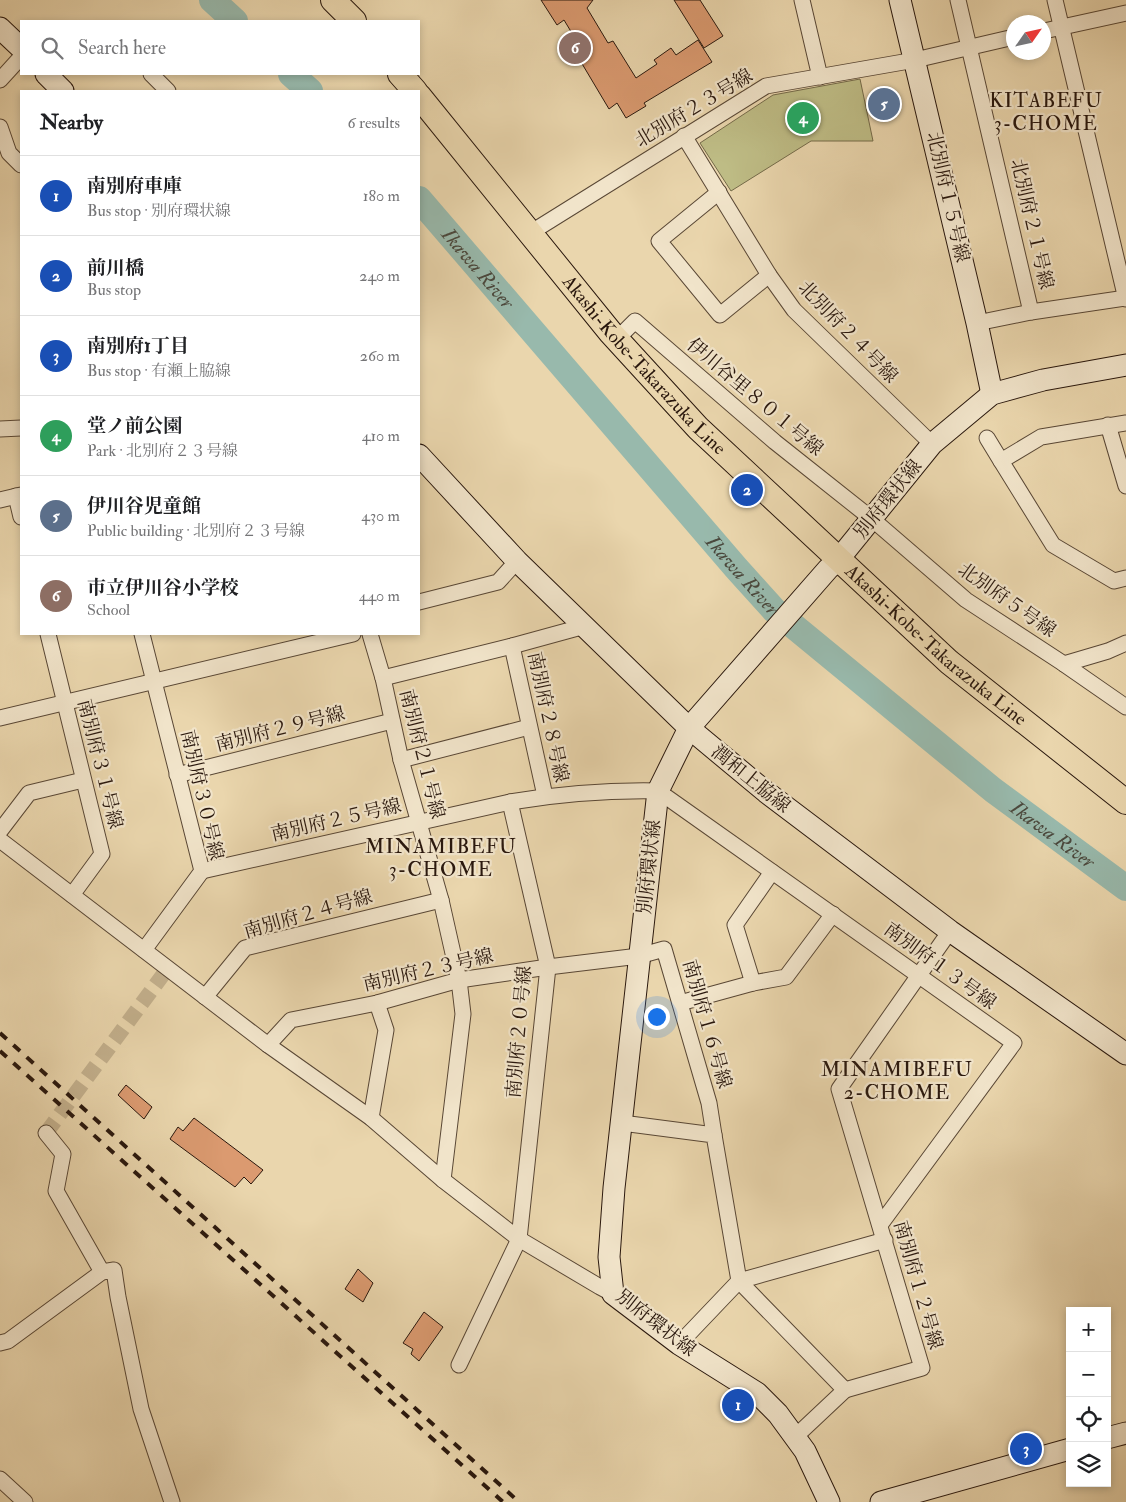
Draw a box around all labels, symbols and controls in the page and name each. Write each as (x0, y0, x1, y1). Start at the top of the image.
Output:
north arrow (1006, 15, 1051, 60)
search box (20, 20, 420, 75)
pin: 6 (559, 29, 591, 67)
icon: search (38, 34, 66, 62)
text: Search here (78, 36, 166, 60)
street label: 北別府２３号線 (631, 63, 757, 153)
pin: 5 (868, 85, 900, 123)
district label: KITABEFU 3-CHOME (989, 88, 1103, 136)
pin: 4 (787, 99, 819, 137)
text: Nearby (40, 109, 103, 136)
text: 6 results (348, 113, 400, 133)
street label: 北別府１５号線 (921, 129, 975, 265)
street label: 北別府２１号線 (1005, 156, 1059, 292)
text: 南別府車庫 (87, 174, 182, 198)
text: 1 (53, 186, 59, 206)
text: 180 m (363, 186, 400, 206)
text: Bus stop · 別府環状線 (87, 201, 231, 221)
water label: Ikawa River (436, 222, 521, 315)
text: 前川橋 (87, 256, 144, 280)
text: 2 (52, 266, 60, 286)
text: 240 m (359, 266, 400, 286)
street label: Akashi-Kobe-Takarazuka Line (556, 270, 731, 460)
street label: 北別府２４号線 (793, 276, 903, 388)
text: Bus stop (87, 280, 141, 300)
street label: 伊川谷里８０１号線 (682, 333, 828, 461)
text: 南別府1丁目 (87, 334, 189, 358)
text: 3 (53, 346, 59, 366)
text: 260 m (360, 346, 400, 366)
text: Bus stop · 有瀬上脇線 (87, 361, 231, 381)
text: 堂ノ前公園 (87, 414, 182, 438)
text: 4 (52, 426, 60, 446)
text: 410 m (362, 426, 400, 446)
text: Park · 北別府２３号線 (87, 441, 238, 461)
street label: 別府環状線 (849, 455, 927, 543)
pin: 2 (731, 471, 763, 509)
text: 伊川谷児童館 (87, 494, 201, 518)
text: 5 (52, 506, 60, 526)
text: 430 m (361, 506, 400, 526)
text: Public building · 北別府２３号線 (87, 521, 305, 541)
water label: Ikawa River (700, 529, 786, 621)
street label: 北別府５号線 (953, 557, 1061, 643)
street label: Akashi-Kobe-Takarazuka Line (839, 559, 1032, 731)
text: 市立伊川谷小学校 (87, 576, 239, 600)
text: 6 (52, 586, 60, 606)
text: 440 m (359, 586, 400, 606)
text: School (87, 600, 130, 620)
street label: 南別府２８号線 (522, 649, 574, 785)
street label: 南別府２１号線 (394, 687, 450, 821)
street label: 南別府３１号線 (72, 697, 128, 831)
street label: 南別府２９号線 (213, 701, 347, 757)
street label: 南別府３０号線 (175, 727, 229, 863)
street label: 潤和上脇線 (707, 740, 795, 818)
street label: 南別府２５号線 (268, 793, 404, 847)
water label: Ikawa River (1005, 794, 1101, 874)
street label: 別府環状線 (632, 818, 666, 916)
district label: MINAMIBEFU 3-CHOME (365, 834, 517, 882)
street label: 南別府２４号線 (241, 884, 375, 944)
street label: 南別府１３号線 (879, 917, 1001, 1015)
street label: 南別府２３号線 (360, 943, 496, 997)
street label: 南別府１６号線 (677, 957, 737, 1091)
street label: 南別府２０号線 (501, 965, 537, 1099)
your location (644, 1004, 670, 1030)
district label: MINAMIBEFU 2-CHOME (821, 1057, 973, 1105)
street label: 南別府１２号線 (888, 1218, 948, 1352)
street label: 別府環状線 (611, 1284, 701, 1362)
map controls (1066, 1307, 1111, 1487)
button: + (1066, 1307, 1111, 1352)
button: − (1066, 1352, 1111, 1397)
pin: 1 (722, 1386, 754, 1424)
button: locate (1066, 1397, 1111, 1442)
pin: 3 (1010, 1430, 1042, 1468)
button: layers (1066, 1442, 1111, 1487)

